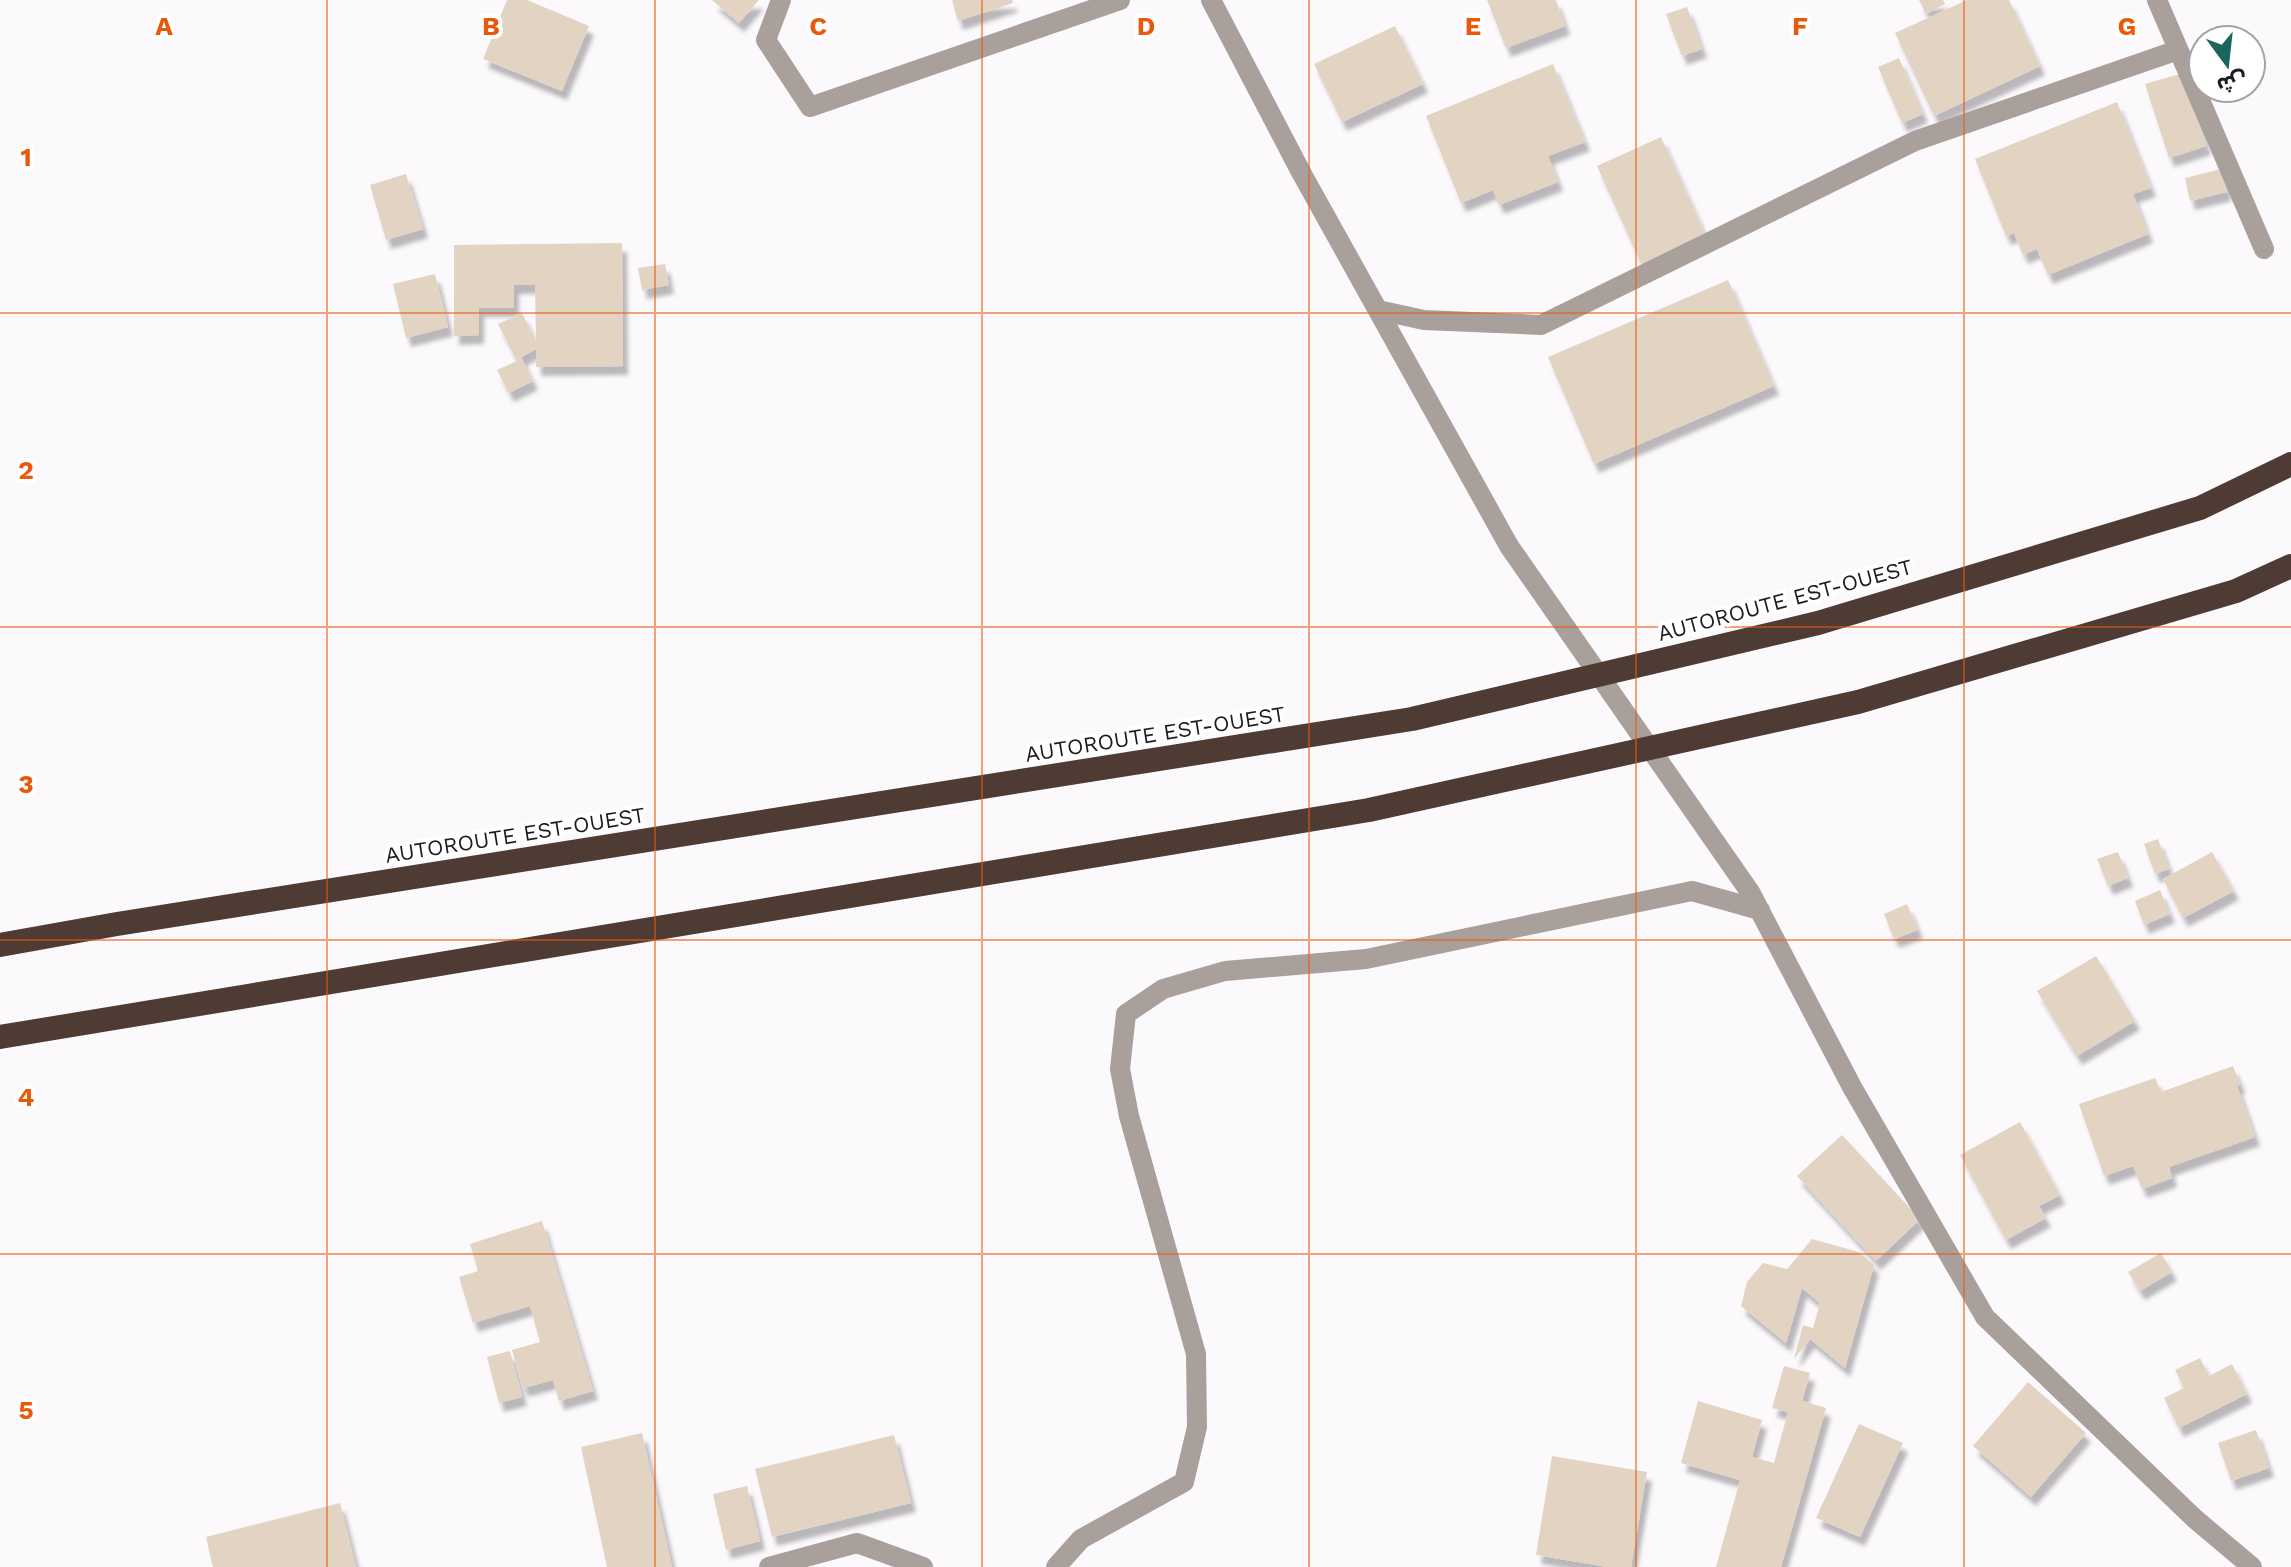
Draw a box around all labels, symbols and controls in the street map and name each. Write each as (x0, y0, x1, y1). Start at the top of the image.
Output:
text: A (155, 11, 173, 41)
text: B (482, 11, 500, 41)
text: C (809, 11, 827, 41)
text: D (1137, 11, 1155, 41)
text: E (1465, 11, 1481, 41)
text: F (1792, 11, 1808, 41)
text: G (2118, 11, 2136, 41)
north arrow (2187, 24, 2267, 104)
text: ش (2214, 67, 2250, 99)
text: 1 (20, 142, 32, 172)
text: 2 (18, 455, 34, 485)
street label: AUTOROUTE EST-OUEST (1655, 554, 1915, 646)
street label: AUTOROUTE EST-OUEST (1023, 701, 1287, 767)
text: 3 (18, 769, 34, 799)
street label: AUTOROUTE EST-OUEST (383, 802, 647, 868)
text: 4 (18, 1082, 35, 1112)
text: 5 (18, 1395, 34, 1425)

